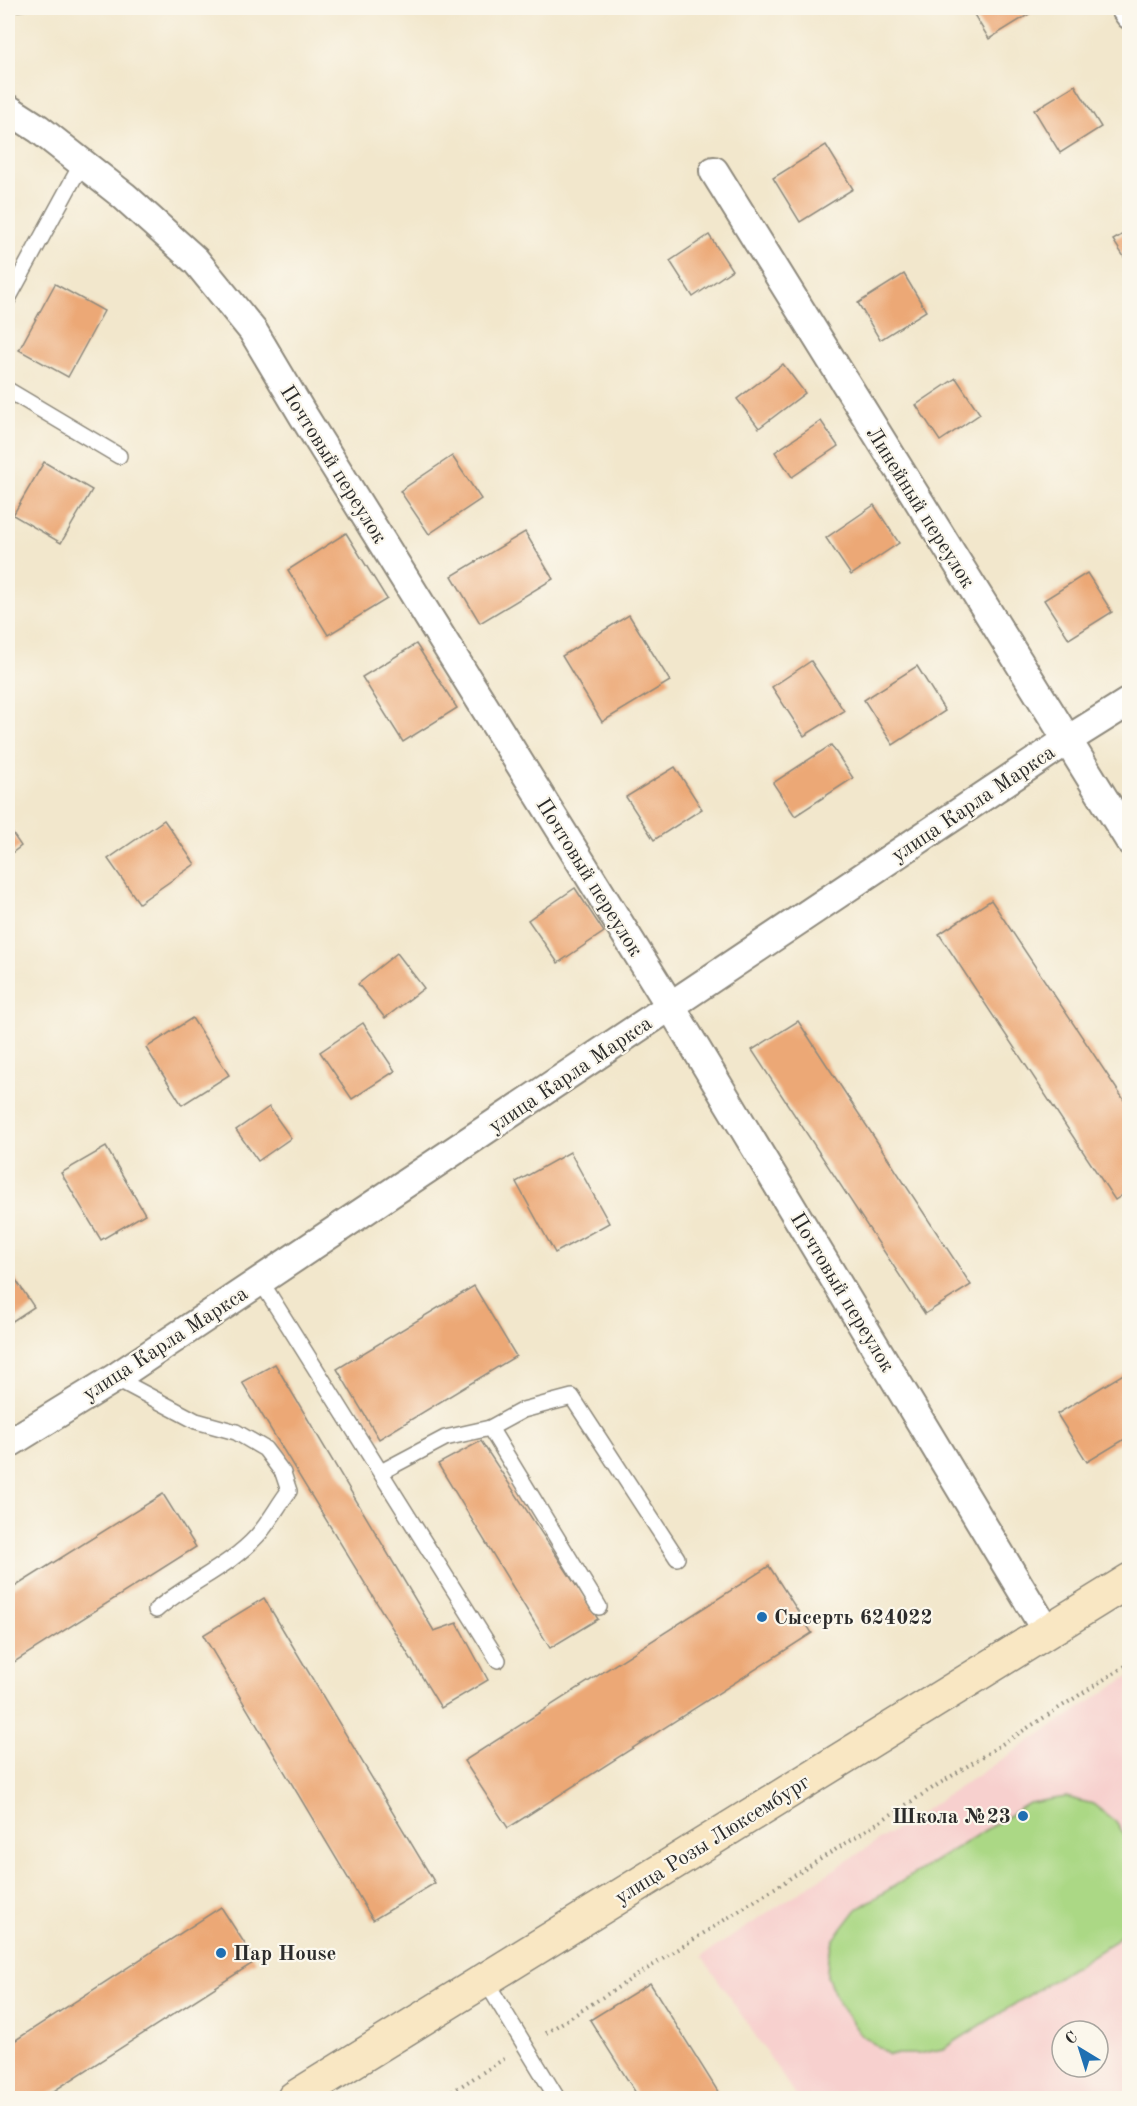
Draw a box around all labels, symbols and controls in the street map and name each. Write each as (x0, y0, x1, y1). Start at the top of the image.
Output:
street label: Почтовый переулок (276, 382, 390, 548)
street label: Линейный переулок (862, 423, 978, 593)
street label: улица Карла Маркса (888, 742, 1059, 867)
street label: Почтовый переулок (532, 795, 646, 961)
street label: улица Карла Маркса (485, 1013, 656, 1138)
street label: Почтовый переулок (786, 1209, 898, 1377)
street label: улица Карла Маркса (80, 1283, 252, 1405)
place label: Сысерть 624022 (774, 1608, 933, 1629)
marker: Сысерть 624022 (755, 1610, 769, 1624)
street label: улица Розы Люксембург (612, 1772, 814, 1909)
place label: Школа №23 (892, 1807, 1011, 1828)
marker: Школа №23 (1016, 1809, 1030, 1823)
place label: Пар House (233, 1944, 336, 1965)
marker: Пар House (214, 1946, 228, 1960)
north arrow (1050, 2019, 1110, 2079)
text: С (1063, 2029, 1081, 2048)

